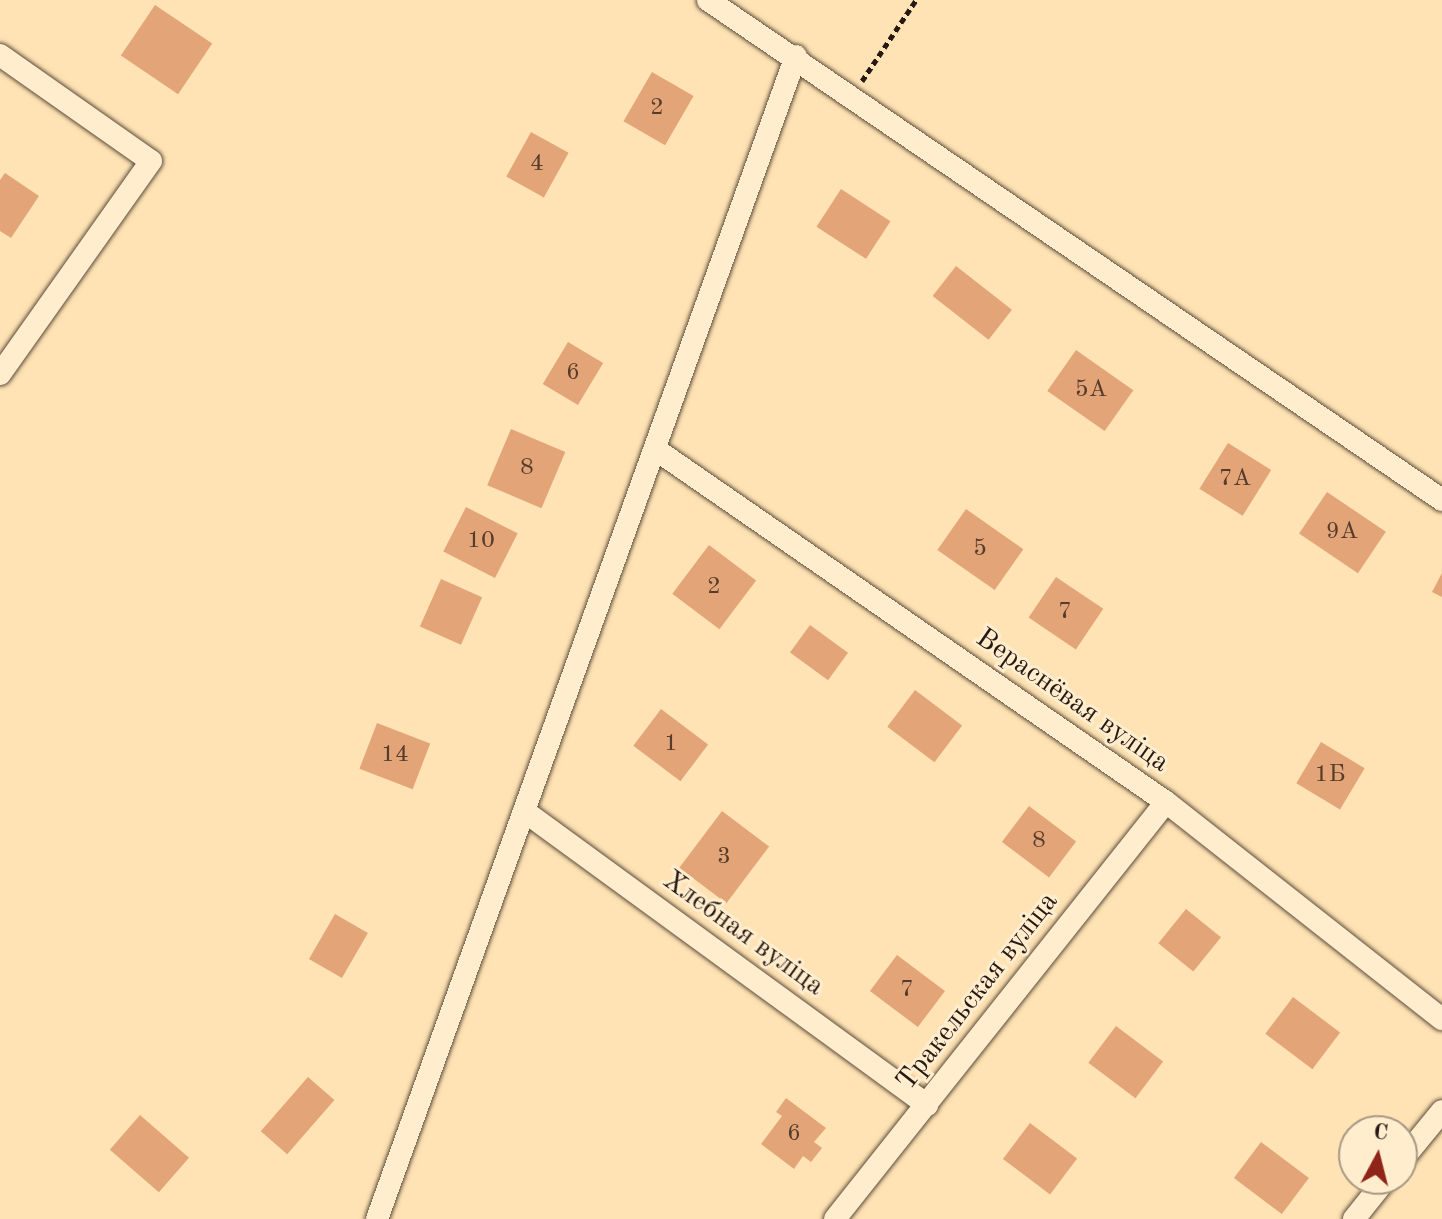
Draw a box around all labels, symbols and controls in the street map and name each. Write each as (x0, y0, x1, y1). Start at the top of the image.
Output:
house number: 2 (650, 95, 664, 123)
house number: 4 (530, 151, 544, 179)
house number: 6 (566, 360, 580, 388)
house number: 5А (1075, 377, 1107, 405)
house number: 8 (520, 455, 534, 483)
house number: 7А (1219, 466, 1251, 494)
house number: 9А (1326, 519, 1358, 547)
house number: 10 (467, 528, 495, 556)
house number: 5 (973, 536, 987, 564)
house number: 2 (707, 574, 721, 602)
house number: 7 (1058, 599, 1072, 627)
street label: Вераснёвая вуліца (969, 622, 1175, 780)
house number: 1 (664, 731, 678, 759)
house number: 14 (381, 742, 409, 770)
house number: 1Б (1315, 762, 1345, 790)
house number: 8 (1032, 828, 1046, 856)
house number: 3 (717, 844, 731, 872)
street label: Хлебная вуліца (656, 864, 830, 1004)
street label: Тракельская вуліца (890, 886, 1066, 1098)
house number: 7 (900, 977, 914, 1005)
north arrow (1338, 1115, 1418, 1195)
house number: 6 (787, 1121, 801, 1149)
text: С (1372, 1121, 1389, 1145)

